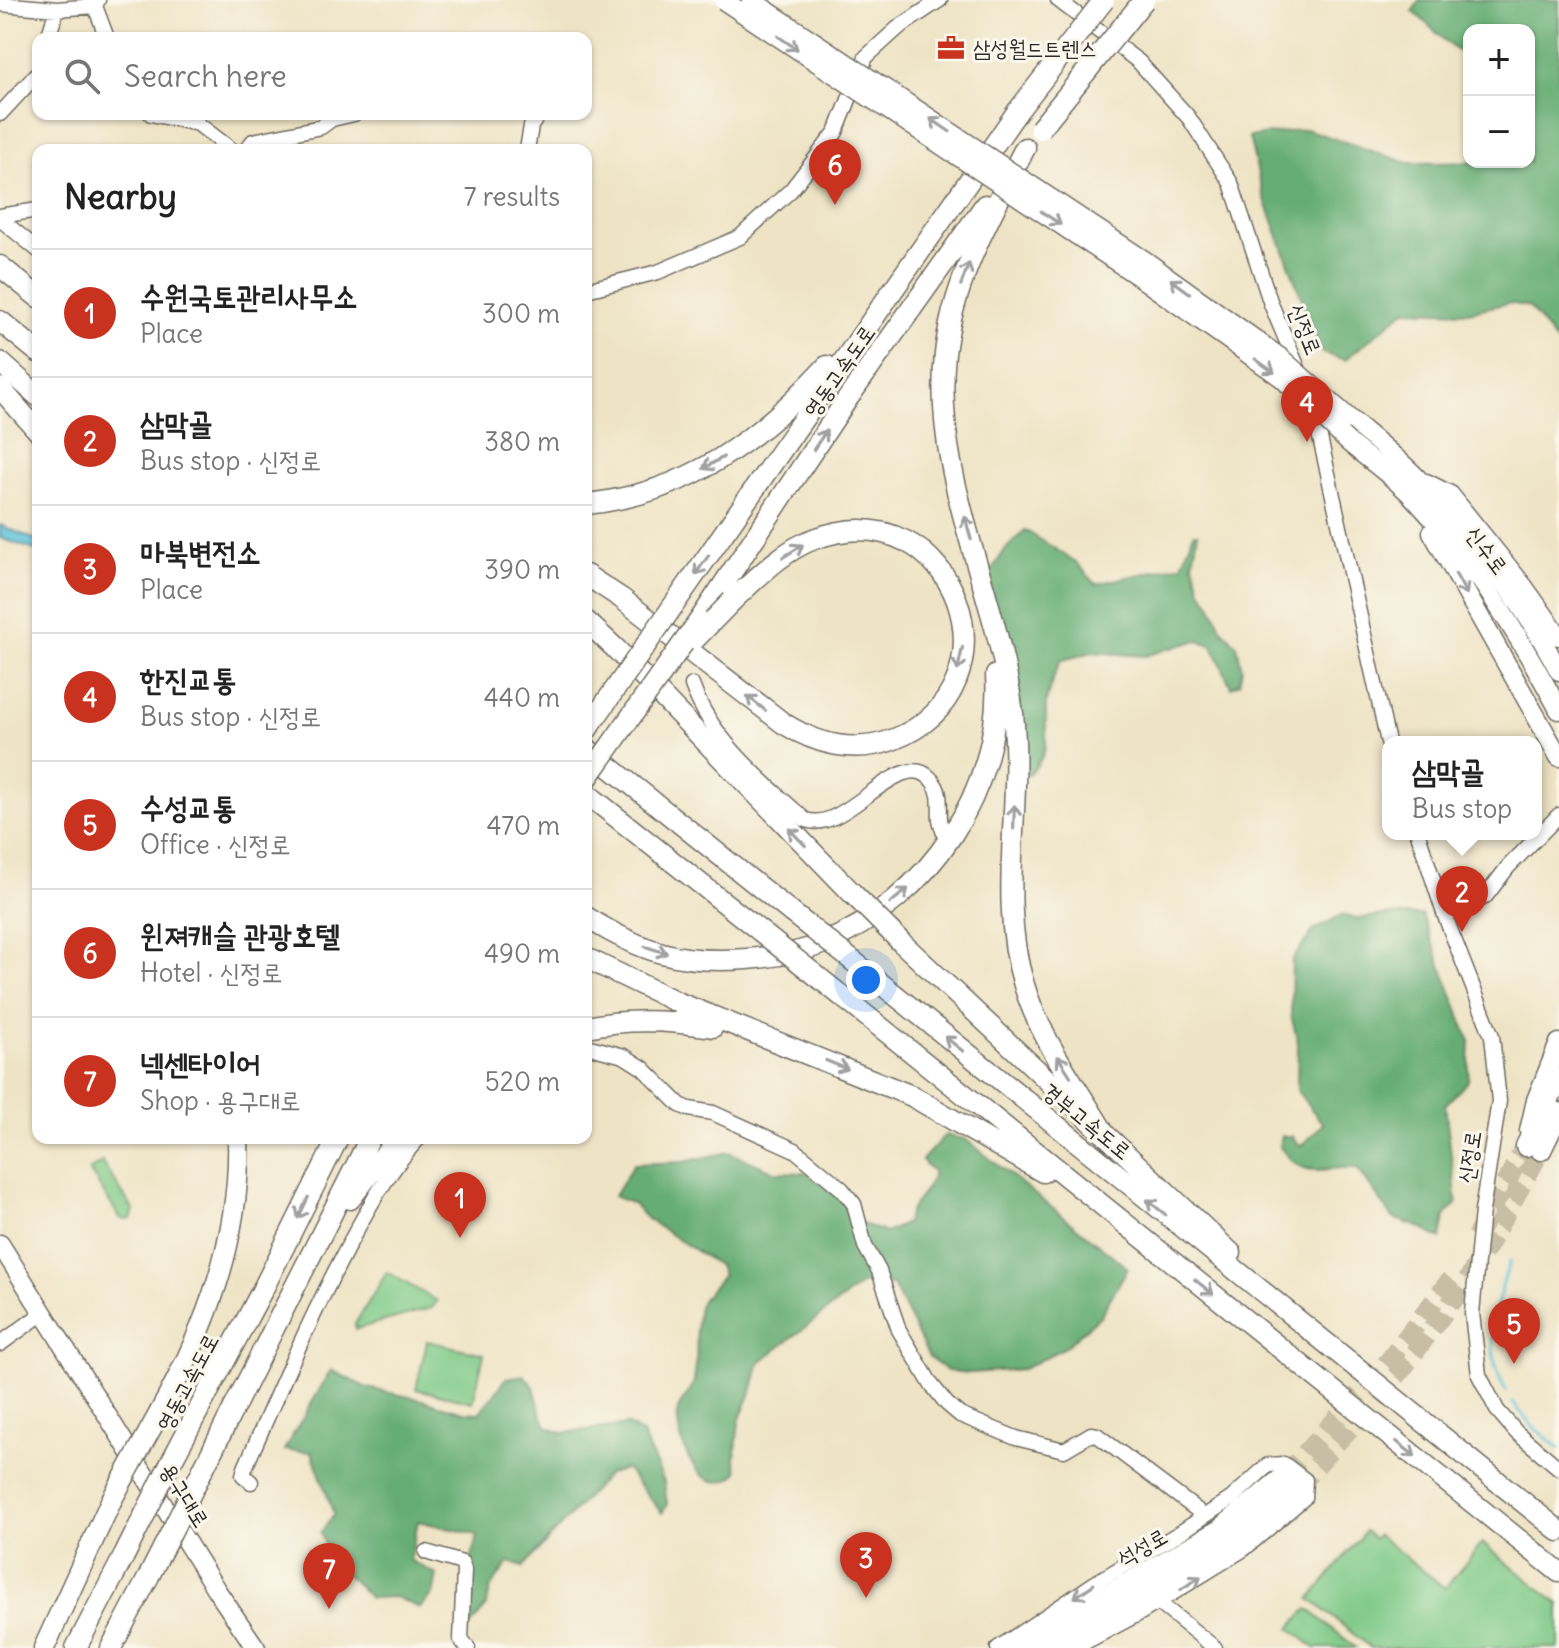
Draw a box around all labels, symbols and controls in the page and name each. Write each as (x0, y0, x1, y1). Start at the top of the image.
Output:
map controls (1463, 24, 1535, 168)
button: + (1463, 24, 1535, 96)
search box (32, 32, 592, 120)
office icon: 삼성월드트렌스 (936, 33, 966, 63)
place label: 삼성월드트렌스 (973, 34, 1097, 62)
one-way arrow (776, 35, 798, 51)
icon: search (60, 54, 104, 98)
text: Search here (124, 57, 287, 95)
button: − (1463, 96, 1535, 168)
one-way arrow (930, 117, 952, 134)
pin: 6 (809, 139, 861, 205)
text: Nearby (64, 175, 177, 218)
text: 7 results (464, 180, 560, 213)
one-way arrow (1039, 210, 1062, 226)
one-way arrow (959, 262, 973, 287)
text: 수원국토관리사무소 (140, 277, 357, 315)
one-way arrow (1169, 277, 1191, 294)
text: 1 (85, 297, 95, 330)
text: 300 m (482, 297, 560, 330)
street label: 신정로 (1282, 299, 1328, 359)
text: Place (140, 317, 203, 350)
street label: 영동고속도로 (797, 319, 881, 423)
one-way arrow (1253, 358, 1275, 374)
pin: 4 (1281, 376, 1333, 442)
text: 삼막골 (140, 404, 212, 442)
text: 2 (83, 425, 97, 458)
text: 380 m (484, 425, 560, 458)
one-way arrow (812, 429, 829, 451)
text: Bus stop · 신정로 (140, 444, 321, 477)
one-way arrow (702, 456, 726, 471)
one-way arrow (960, 516, 975, 542)
street label: 신수로 (1460, 520, 1514, 580)
text: 마북변전소 (140, 533, 261, 571)
one-way arrow (781, 543, 803, 560)
text: 3 (83, 553, 97, 586)
text: 390 m (484, 553, 560, 586)
one-way arrow (694, 553, 710, 575)
one-way arrow (1453, 572, 1469, 595)
text: Place (140, 573, 203, 606)
one-way arrow (952, 646, 967, 672)
text: 한진교통 (140, 660, 237, 698)
text: 4 (82, 681, 98, 714)
text: 440 m (484, 681, 560, 714)
one-way arrow (746, 694, 767, 711)
text: Bus stop · 신정로 (140, 700, 321, 733)
popup (1382, 736, 1542, 840)
text: 삼막골 (1412, 752, 1484, 790)
text: 수성교통 (140, 788, 237, 826)
text: Bus stop (1412, 792, 1512, 825)
one-way arrow (1007, 804, 1022, 831)
text: 5 (83, 809, 97, 842)
text: 470 m (486, 809, 560, 842)
one-way arrow (788, 827, 807, 847)
text: Office · 신정로 (140, 828, 291, 861)
pin: 2 (1436, 866, 1488, 932)
one-way arrow (888, 887, 909, 905)
text: 윈져캐슬 관광호텔 (140, 916, 340, 954)
text: 6 (82, 937, 98, 970)
text: 490 m (484, 937, 560, 970)
one-way arrow (643, 944, 668, 958)
text: Hotel · 신정로 (140, 956, 282, 989)
your location (846, 960, 886, 1000)
one-way arrow (944, 1035, 965, 1052)
text: 넥센타이어 (140, 1044, 261, 1082)
one-way arrow (1056, 1055, 1072, 1078)
one-way arrow (824, 1058, 849, 1073)
text: 7 (84, 1065, 96, 1098)
text: 520 m (485, 1065, 560, 1098)
street label: 경부고속도로 (1037, 1077, 1137, 1165)
text: Shop · 용구대로 (140, 1084, 301, 1117)
street label: 신정로 (1451, 1129, 1487, 1185)
pin: 1 (434, 1172, 486, 1238)
one-way arrow (295, 1195, 310, 1219)
one-way arrow (1146, 1198, 1167, 1216)
one-way arrow (1193, 1277, 1214, 1295)
pin: 5 (1488, 1298, 1540, 1364)
street label: 영동고속도로 (150, 1329, 224, 1435)
one-way arrow (1395, 1441, 1416, 1458)
street label: 용구대로 (154, 1458, 216, 1532)
street label: 석성로 (1112, 1522, 1172, 1572)
pin: 3 (840, 1532, 892, 1598)
pin: 7 (303, 1543, 355, 1609)
one-way arrow (1179, 1574, 1202, 1590)
one-way arrow (1073, 1583, 1095, 1599)

